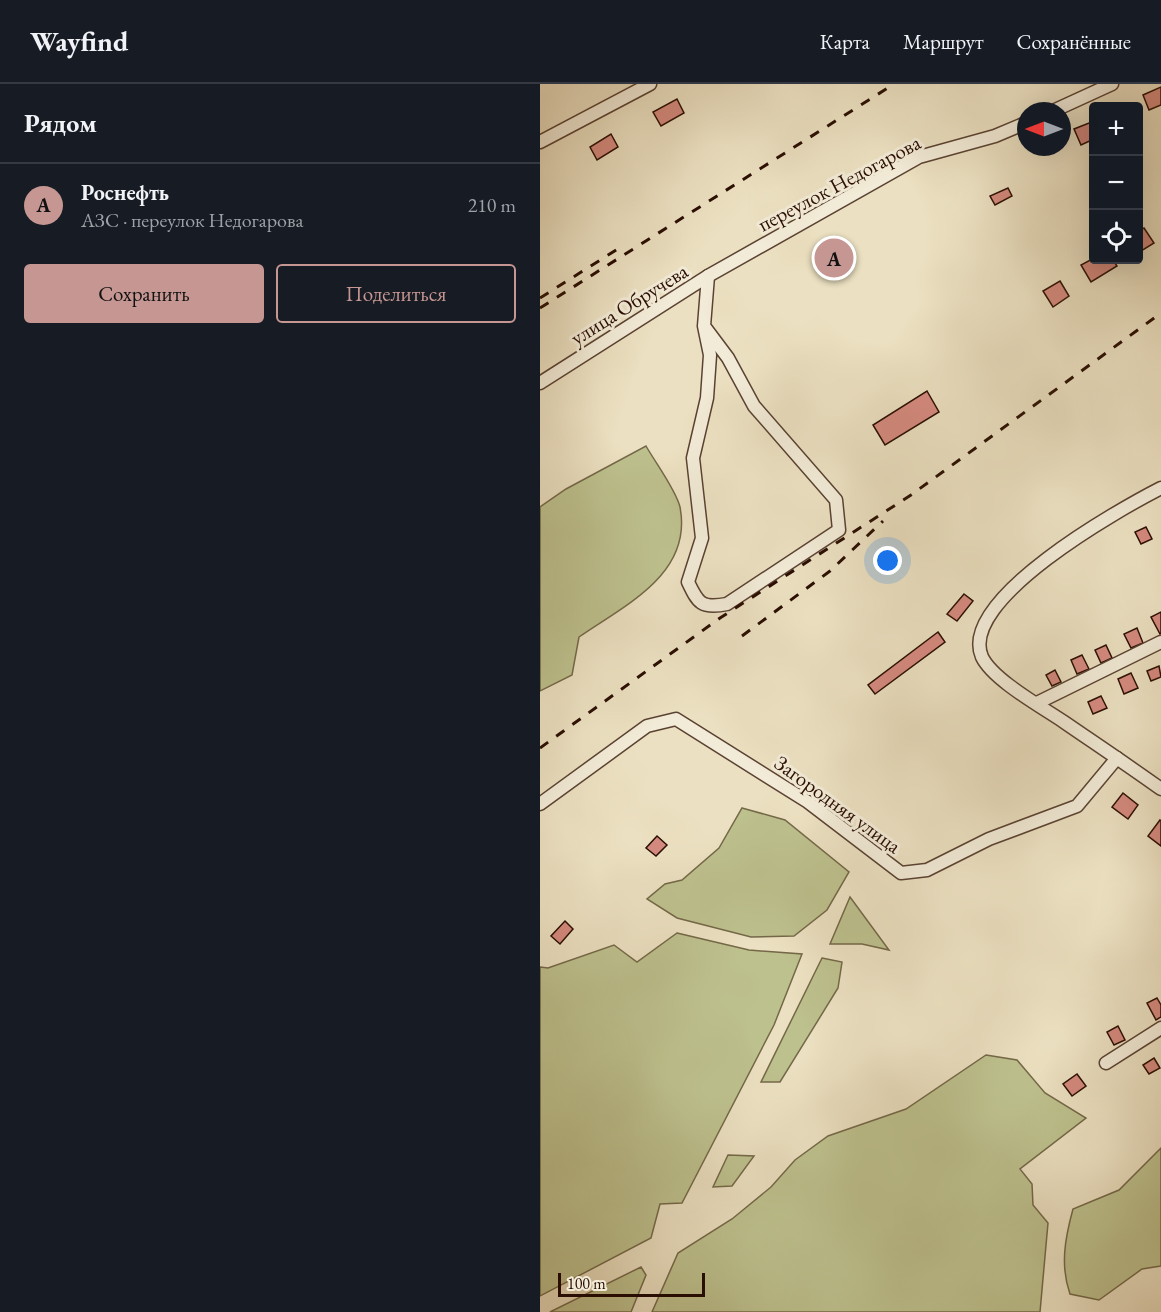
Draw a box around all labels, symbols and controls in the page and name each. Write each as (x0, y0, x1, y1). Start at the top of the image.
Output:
text: Wayfind (30, 23, 128, 59)
text: Карта (820, 28, 870, 55)
text: Маршрут (903, 28, 984, 55)
text: Сохранённые (1017, 28, 1131, 55)
north arrow (1017, 102, 1071, 156)
map controls (1089, 102, 1143, 264)
button: + (1089, 102, 1143, 156)
text: Рядом (24, 106, 97, 140)
street label: переулок Недогарова (753, 128, 926, 237)
button: − (1089, 156, 1143, 210)
text: Роснефть (81, 178, 169, 207)
text: A (36, 192, 51, 218)
text: 210 m (468, 192, 516, 218)
text: АЗС · переулок Недогарова (81, 207, 303, 233)
button: locate (1089, 210, 1143, 264)
pin: A (814, 236, 854, 280)
street label: улица Обручева (565, 257, 693, 351)
button: Сохранить (24, 264, 264, 323)
button: Поделиться (276, 264, 516, 323)
your location (873, 546, 902, 575)
street label: Загородняя улица (769, 749, 907, 859)
scale bar (558, 1270, 705, 1298)
text: 100 m (567, 1273, 606, 1294)

